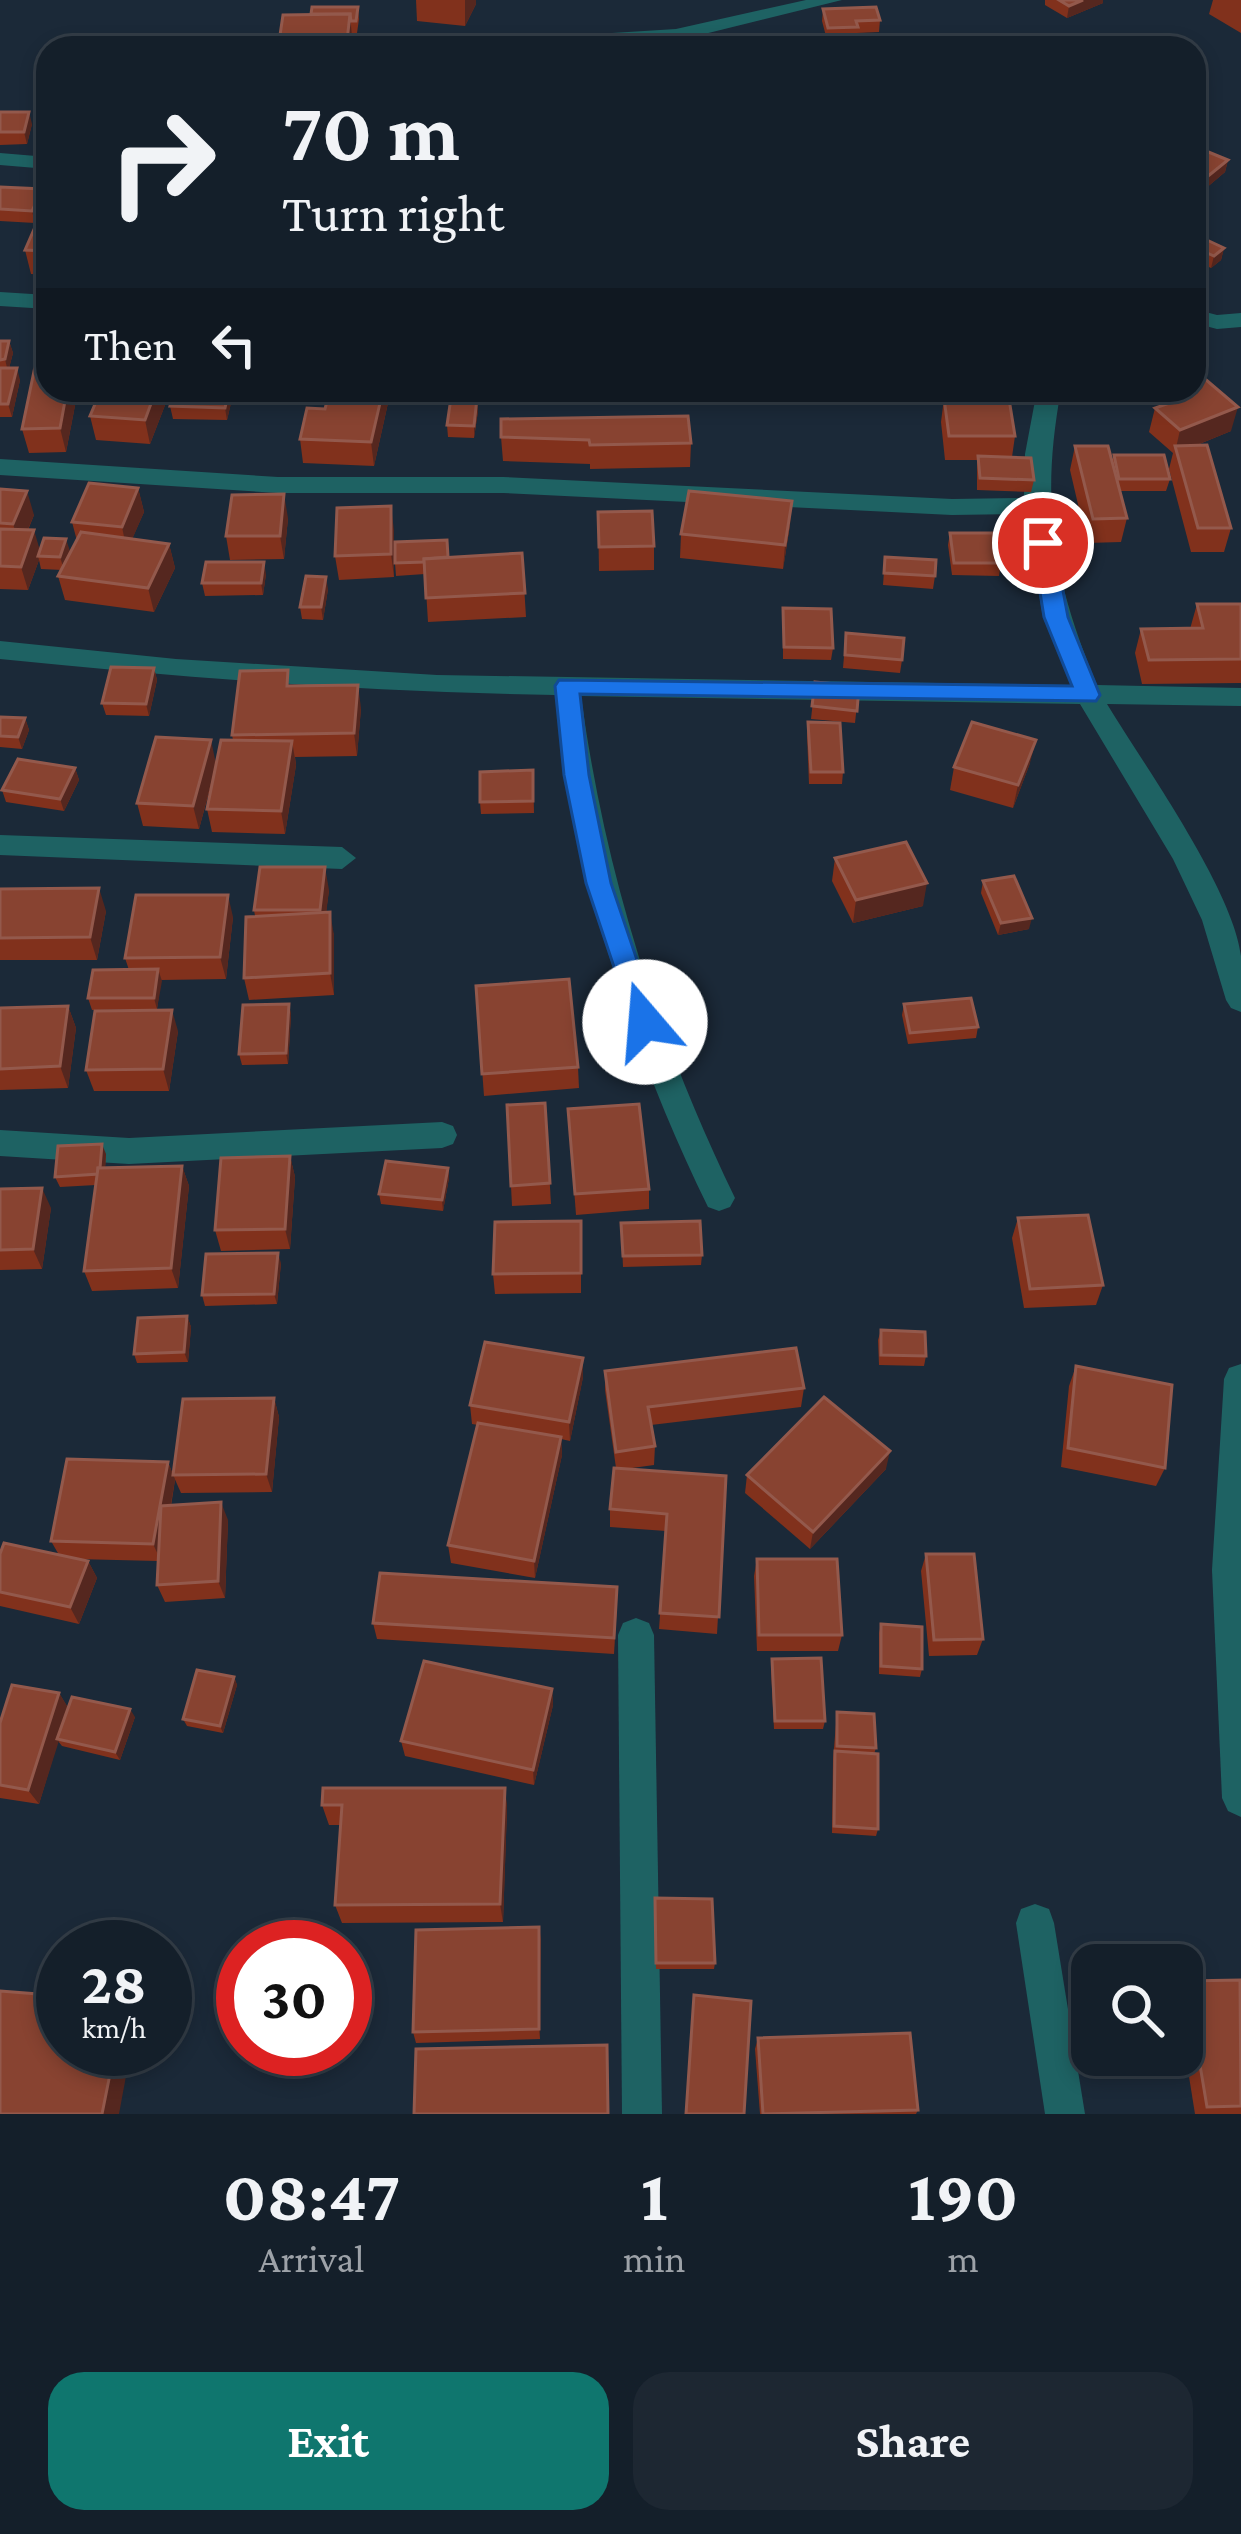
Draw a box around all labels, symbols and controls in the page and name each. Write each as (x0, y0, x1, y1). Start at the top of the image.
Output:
icon: right (84, 84, 240, 240)
text: 70 m (282, 85, 460, 178)
text: Turn right (282, 183, 504, 243)
icon: left (201, 312, 267, 378)
text: Then (84, 320, 177, 370)
pin (992, 492, 1094, 594)
icon: arrive (1010, 510, 1076, 576)
position arrow (582, 959, 708, 1085)
speed limit sign: 30 (216, 1920, 372, 2076)
map controls (1071, 1944, 1203, 2076)
button: search (1071, 1944, 1203, 2076)
text: 28 (81, 1949, 147, 2016)
text: km/h (82, 2011, 146, 2044)
text: 08:47 (223, 2155, 400, 2235)
text: 1 (641, 2155, 668, 2235)
text: 190 (908, 2155, 1018, 2235)
text: Arrival (258, 2237, 365, 2280)
text: min (623, 2237, 686, 2280)
text: m (948, 2237, 979, 2280)
button: Exit (48, 2372, 609, 2510)
button: Share (633, 2372, 1193, 2510)

